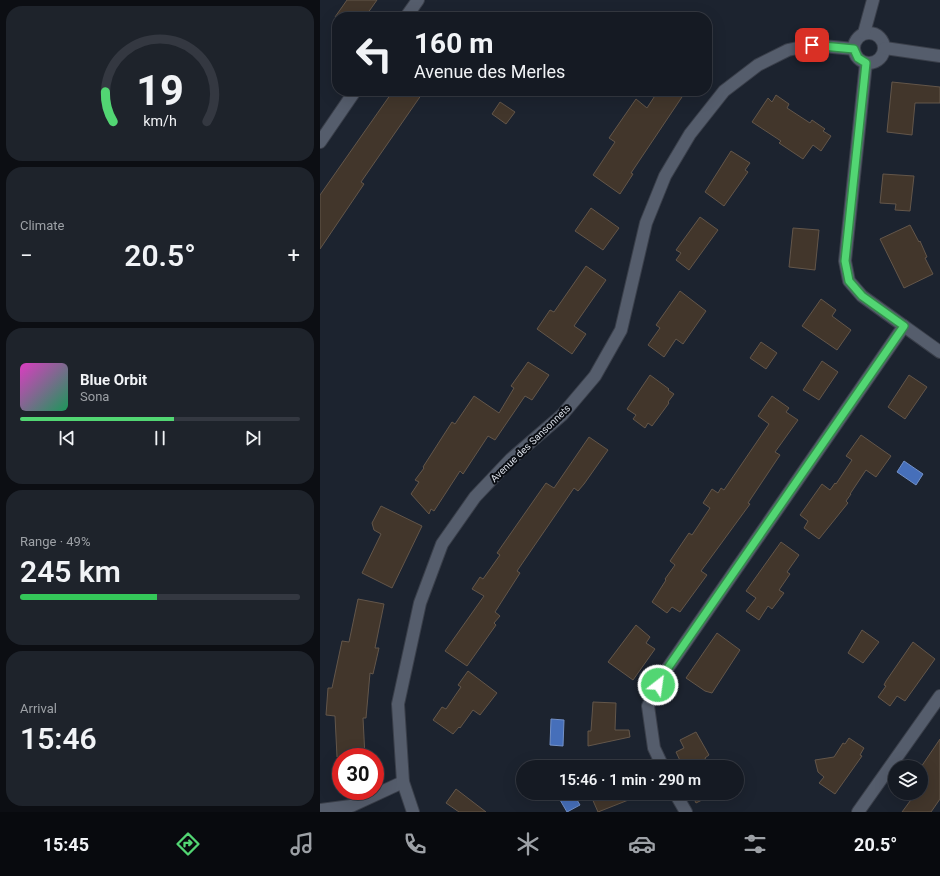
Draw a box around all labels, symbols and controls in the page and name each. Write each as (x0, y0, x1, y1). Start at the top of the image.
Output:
text: 160 m (414, 27, 493, 60)
icon: left (348, 28, 400, 80)
pin (795, 28, 829, 62)
icon: arrive (801, 34, 823, 56)
text: Avenue des Merles (414, 61, 565, 82)
text: 19 (136, 65, 184, 114)
text: km/h (143, 112, 177, 128)
text: Climate (20, 218, 64, 233)
text: 20.5° (124, 238, 196, 273)
text: − (20, 243, 33, 268)
text: + (288, 243, 300, 268)
text: Blue Orbit (80, 371, 147, 389)
text: Sona (80, 389, 109, 404)
street label: Avenue des Sansonnets (488, 402, 572, 484)
icon: previous (56, 427, 78, 449)
icon: pause (149, 427, 171, 449)
icon: next (242, 427, 264, 449)
text: Range · 49% (20, 534, 90, 549)
text: 245 km (20, 554, 121, 589)
position arrow (637, 664, 679, 706)
text: Arrival (20, 701, 57, 716)
text: 15:46 (20, 721, 97, 756)
speed limit sign: 30 (332, 748, 384, 800)
map controls (888, 760, 928, 800)
button: layers (888, 760, 928, 800)
text: 15:46 · 1 min · 290 m (559, 771, 701, 789)
icon: directions (174, 830, 202, 858)
icon: music (288, 830, 316, 858)
icon: phone (401, 830, 429, 858)
icon: climate (514, 830, 542, 858)
icon: car (628, 830, 656, 858)
icon: filters (741, 830, 769, 858)
text: 15:45 (43, 834, 89, 855)
text: 20.5° (854, 834, 897, 855)

